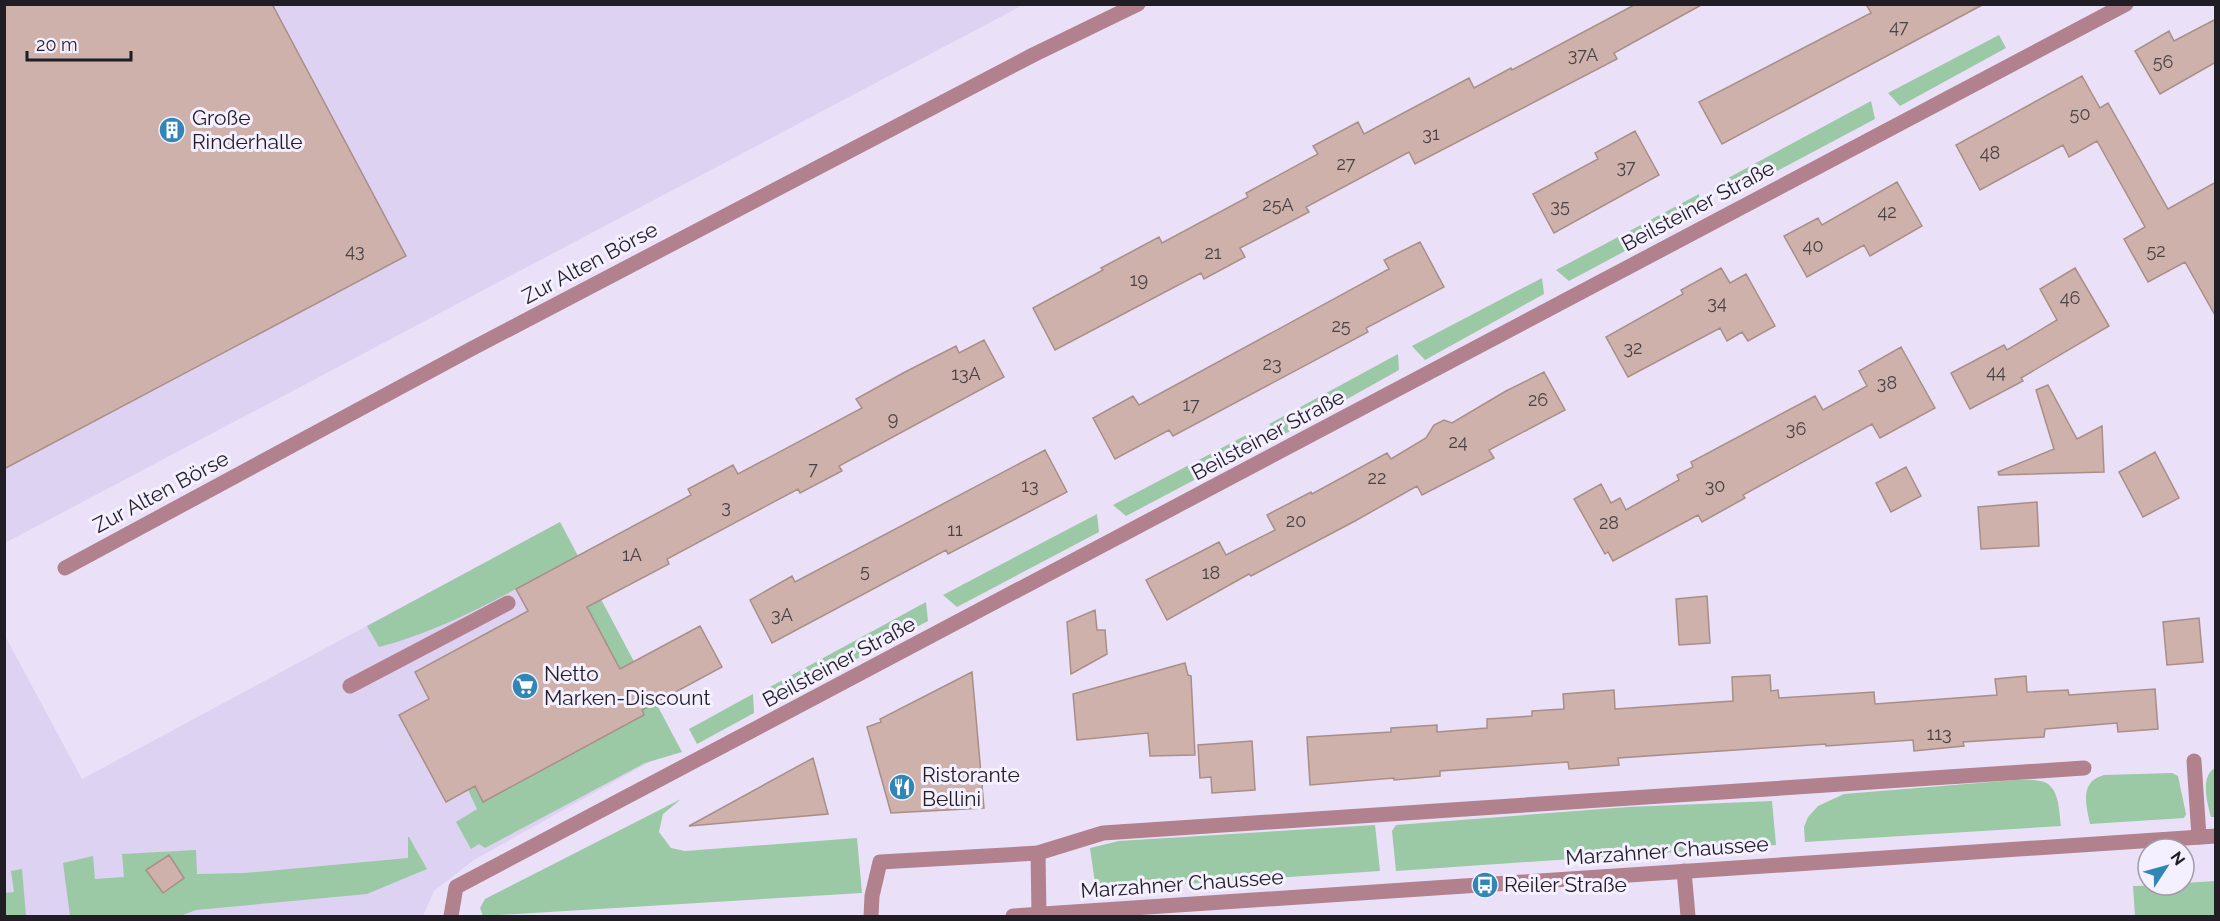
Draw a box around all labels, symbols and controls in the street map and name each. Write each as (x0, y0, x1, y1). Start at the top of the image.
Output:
house number: 47 (1889, 16, 1909, 37)
scale bar (27, 24, 130, 62)
text: 20 m (36, 34, 78, 55)
house number: 37A (1568, 44, 1598, 65)
house number: 56 (2153, 51, 2173, 72)
house number: 50 (2070, 103, 2090, 124)
place label: Große Rinderhalle (192, 105, 303, 154)
building icon: Große Rinderhalle (157, 115, 187, 145)
house number: 31 (1422, 123, 1440, 144)
house number: 48 (1980, 142, 2000, 163)
house number: 27 (1336, 153, 1356, 174)
street label: Beilsteiner Straße (1617, 155, 1778, 256)
house number: 37 (1616, 156, 1636, 177)
house number: 25A (1262, 194, 1294, 215)
house number: 35 (1550, 195, 1570, 216)
house number: 42 (1877, 201, 1897, 222)
street label: Zur Alten Börse (518, 216, 662, 309)
house number: 40 (1803, 235, 1823, 256)
house number: 43 (345, 240, 365, 261)
house number: 52 (2146, 240, 2166, 261)
house number: 21 (1204, 242, 1222, 263)
house number: 19 (1130, 269, 1148, 290)
house number: 46 (2060, 287, 2080, 308)
house number: 34 (1707, 292, 1727, 313)
house number: 25 (1331, 315, 1351, 336)
house number: 32 (1624, 337, 1643, 358)
house number: 23 (1263, 353, 1282, 374)
house number: 44 (1986, 361, 2006, 382)
house number: 13A (951, 363, 981, 384)
house number: 38 (1877, 372, 1897, 393)
street label: Beilsteiner Straße (1187, 384, 1348, 485)
house number: 26 (1528, 389, 1548, 410)
house number: 17 (1182, 394, 1200, 415)
house number: 9 (888, 408, 898, 429)
house number: 36 (1786, 418, 1806, 439)
house number: 24 (1448, 431, 1468, 452)
street label: Zur Alten Börse (89, 445, 233, 538)
house number: 7 (808, 458, 818, 479)
house number: 22 (1368, 467, 1386, 488)
house number: 13 (1021, 475, 1039, 496)
house number: 30 (1705, 475, 1725, 496)
house number: 3 (721, 496, 731, 517)
house number: 20 (1286, 510, 1306, 531)
house number: 28 (1599, 512, 1619, 533)
house number: 11 (947, 519, 963, 540)
house number: 1A (622, 544, 642, 565)
house number: 5 (860, 560, 870, 581)
house number: 18 (1202, 562, 1220, 583)
house number: 3A (771, 604, 793, 625)
street label: Beilsteiner Straße (758, 611, 919, 712)
place label: Netto Marken-Discount (544, 661, 710, 710)
supermarket icon: Netto Marken-Discount (510, 671, 540, 701)
house number: 113 (1926, 723, 1952, 744)
place label: Ristorante Bellini (922, 762, 1020, 811)
restaurant icon: Ristorante Bellini (887, 772, 917, 802)
street label: Marzahner Chaussee (1565, 831, 1769, 870)
north arrow (2136, 837, 2196, 897)
text: N (2166, 848, 2189, 869)
street label: Marzahner Chaussee (1080, 864, 1284, 903)
bus stop icon: Reiler Straße (1470, 870, 1500, 900)
place label: Reiler Straße (1504, 872, 1627, 897)

